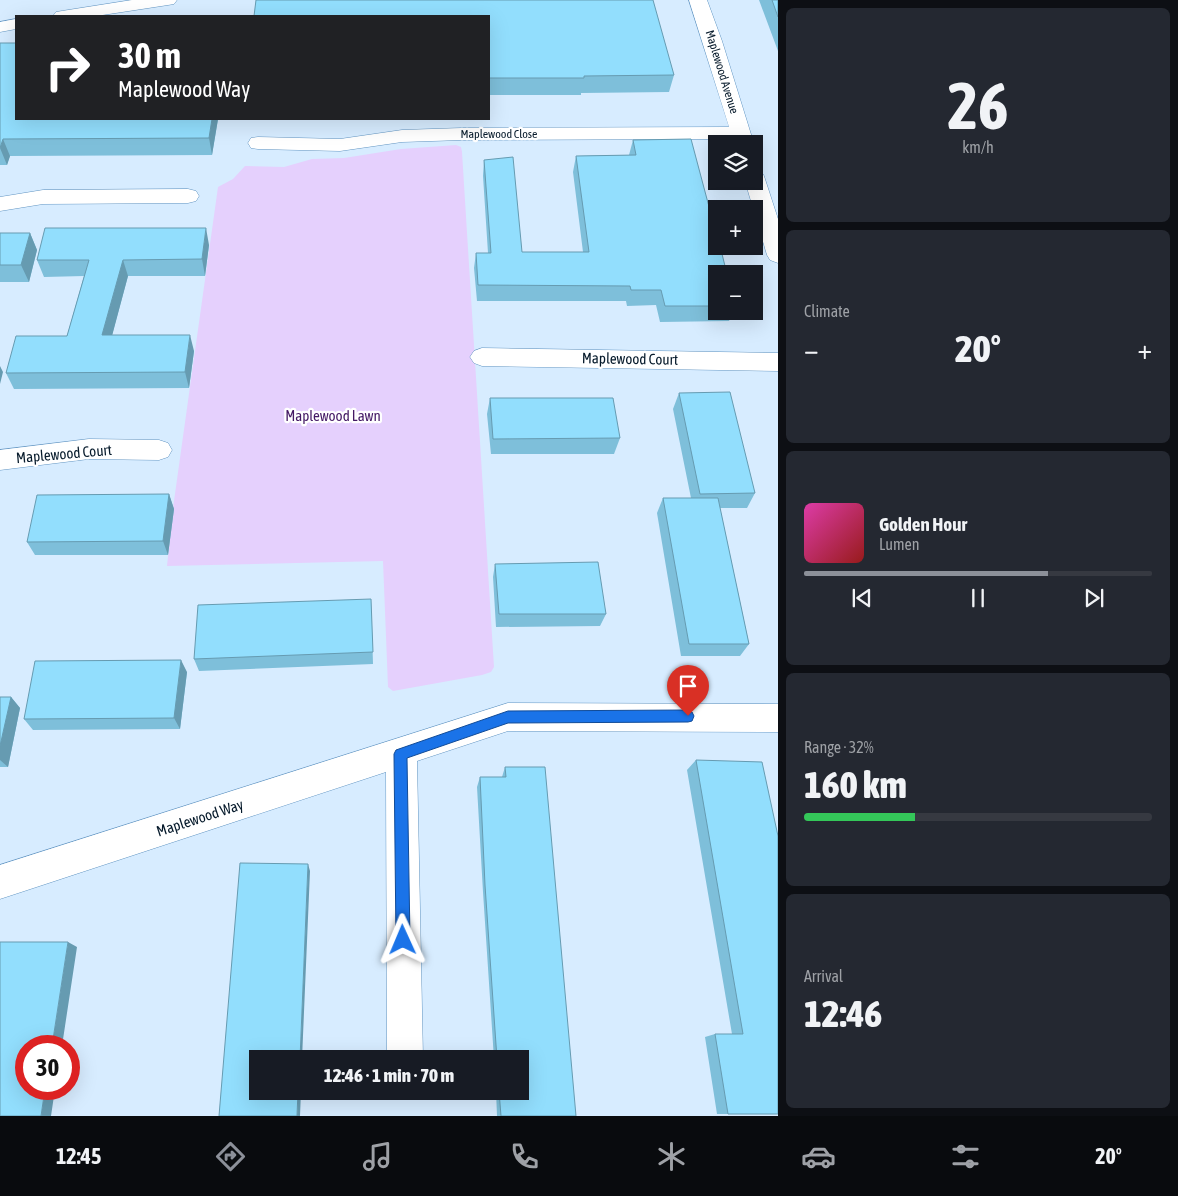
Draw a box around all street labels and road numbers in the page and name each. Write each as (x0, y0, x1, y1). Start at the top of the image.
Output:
street label: Maplewood Avenue (703, 29, 741, 115)
street label: Maplewood Close (460, 127, 538, 141)
street label: Maplewood Court (582, 349, 678, 368)
street label: Maplewood Court (15, 441, 113, 466)
street label: Maplewood Way (154, 795, 245, 840)

